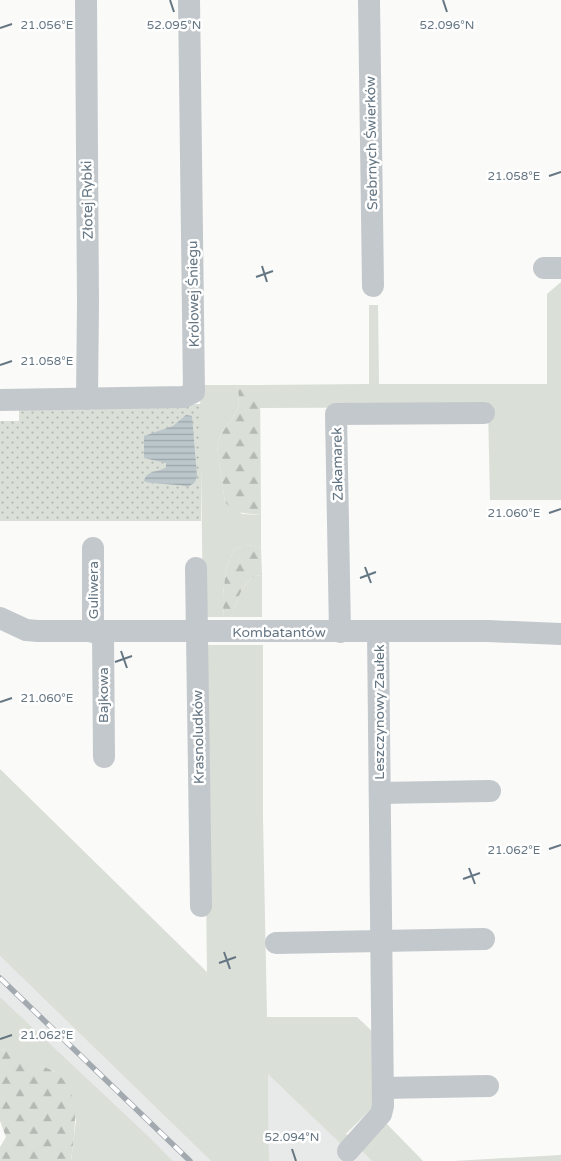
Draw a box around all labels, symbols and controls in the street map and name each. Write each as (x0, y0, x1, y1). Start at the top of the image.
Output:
text: 21.056°E (21, 18, 74, 32)
text: 52.095°N (147, 18, 201, 32)
text: 52.096°N (420, 18, 474, 32)
street label: Srebrnych Świerków (362, 76, 381, 210)
street label: Złotej Rybki (78, 160, 97, 240)
text: 21.058°E (488, 169, 541, 183)
street label: Królowej Śniegu (184, 240, 203, 348)
text: 21.058°E (21, 354, 74, 368)
street label: Zakamarek (328, 427, 347, 501)
text: 21.060°E (488, 506, 541, 520)
street label: Guliwera (85, 561, 102, 619)
street label: Kombatantów (232, 624, 326, 641)
street label: Leszczynowy Zaułek (371, 644, 388, 780)
street label: Bajkowa (95, 667, 112, 723)
street label: Krasnoludków (189, 690, 208, 784)
text: 21.060°E (21, 691, 74, 705)
text: 21.062°E (488, 843, 541, 857)
text: 21.062°E (21, 1028, 74, 1042)
text: 52.094°N (265, 1130, 319, 1144)

